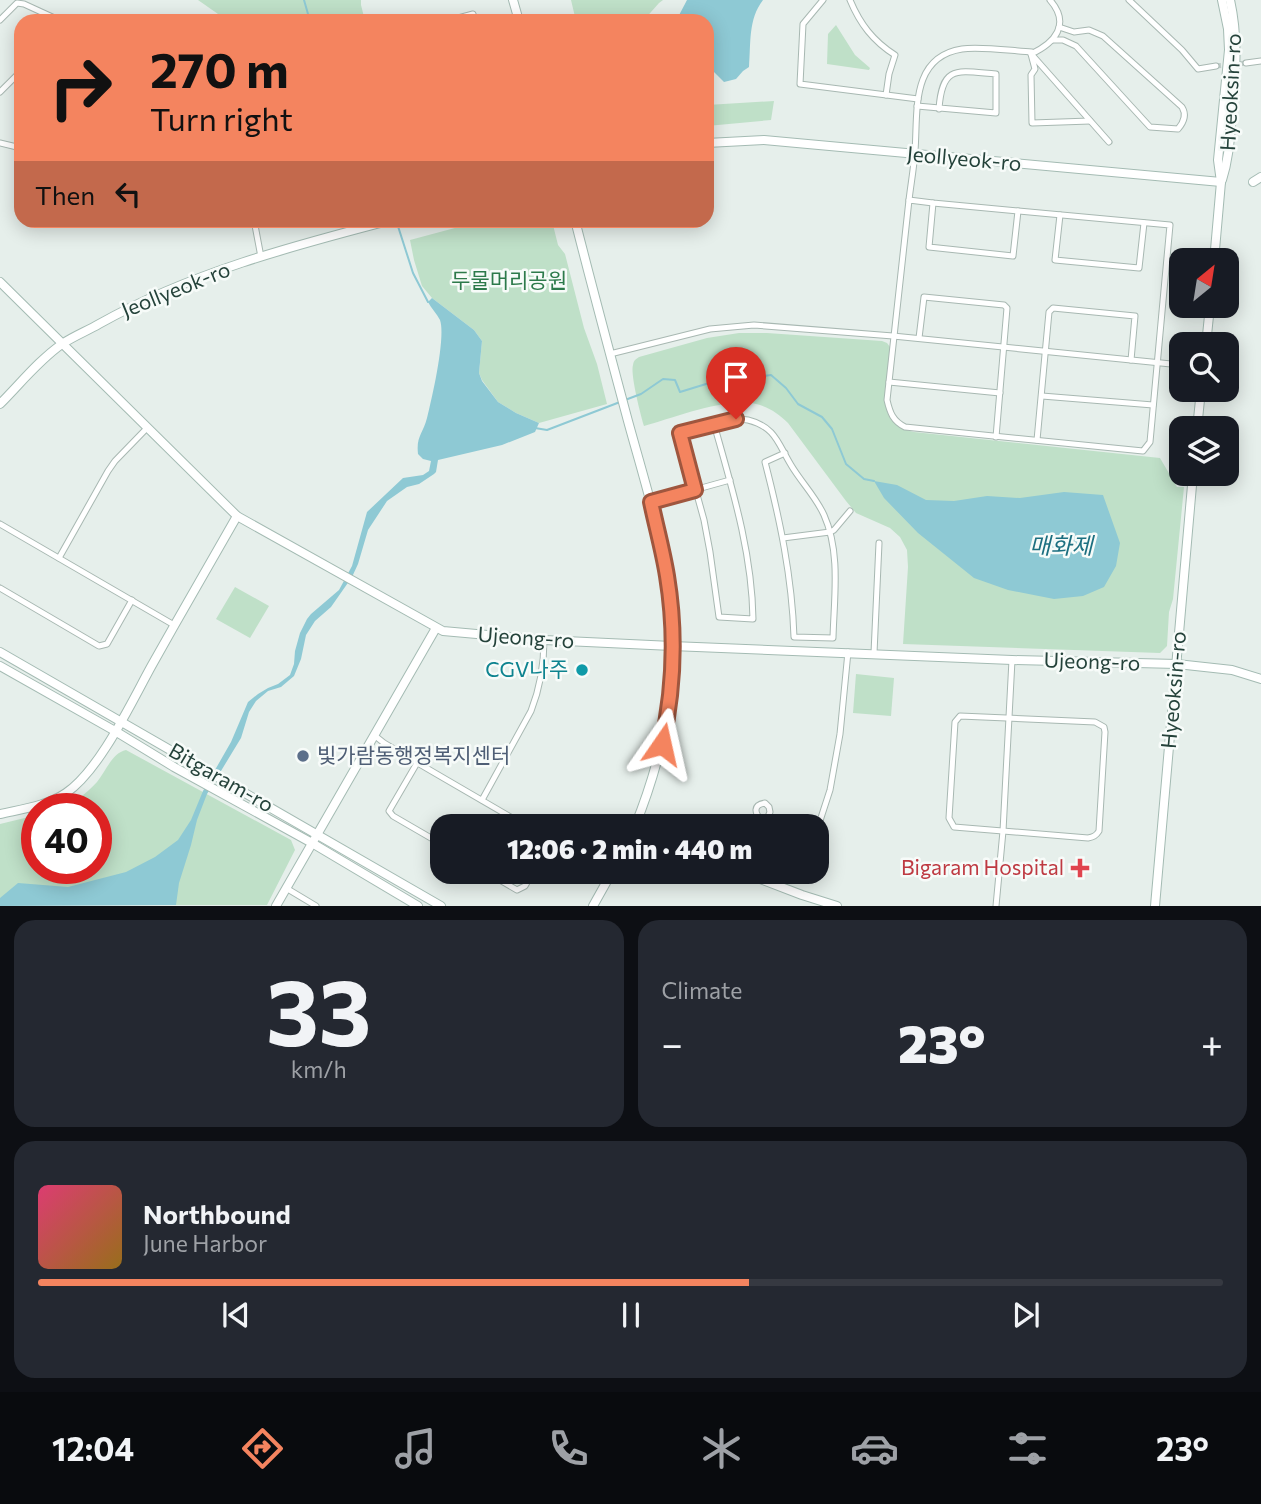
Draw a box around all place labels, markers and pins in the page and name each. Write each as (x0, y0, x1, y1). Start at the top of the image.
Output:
pin (706, 347, 766, 419)
place label: CGV나주 (485, 656, 568, 681)
marker: CGV나주 (574, 662, 590, 678)
place label: 빛가람동행정복지센터 (317, 742, 510, 767)
marker: 빛가람동행정복지센터 (295, 748, 311, 764)
place label: Bigaram Hospital (901, 854, 1064, 879)
marker: Bigaram Hospital (1070, 858, 1090, 878)

